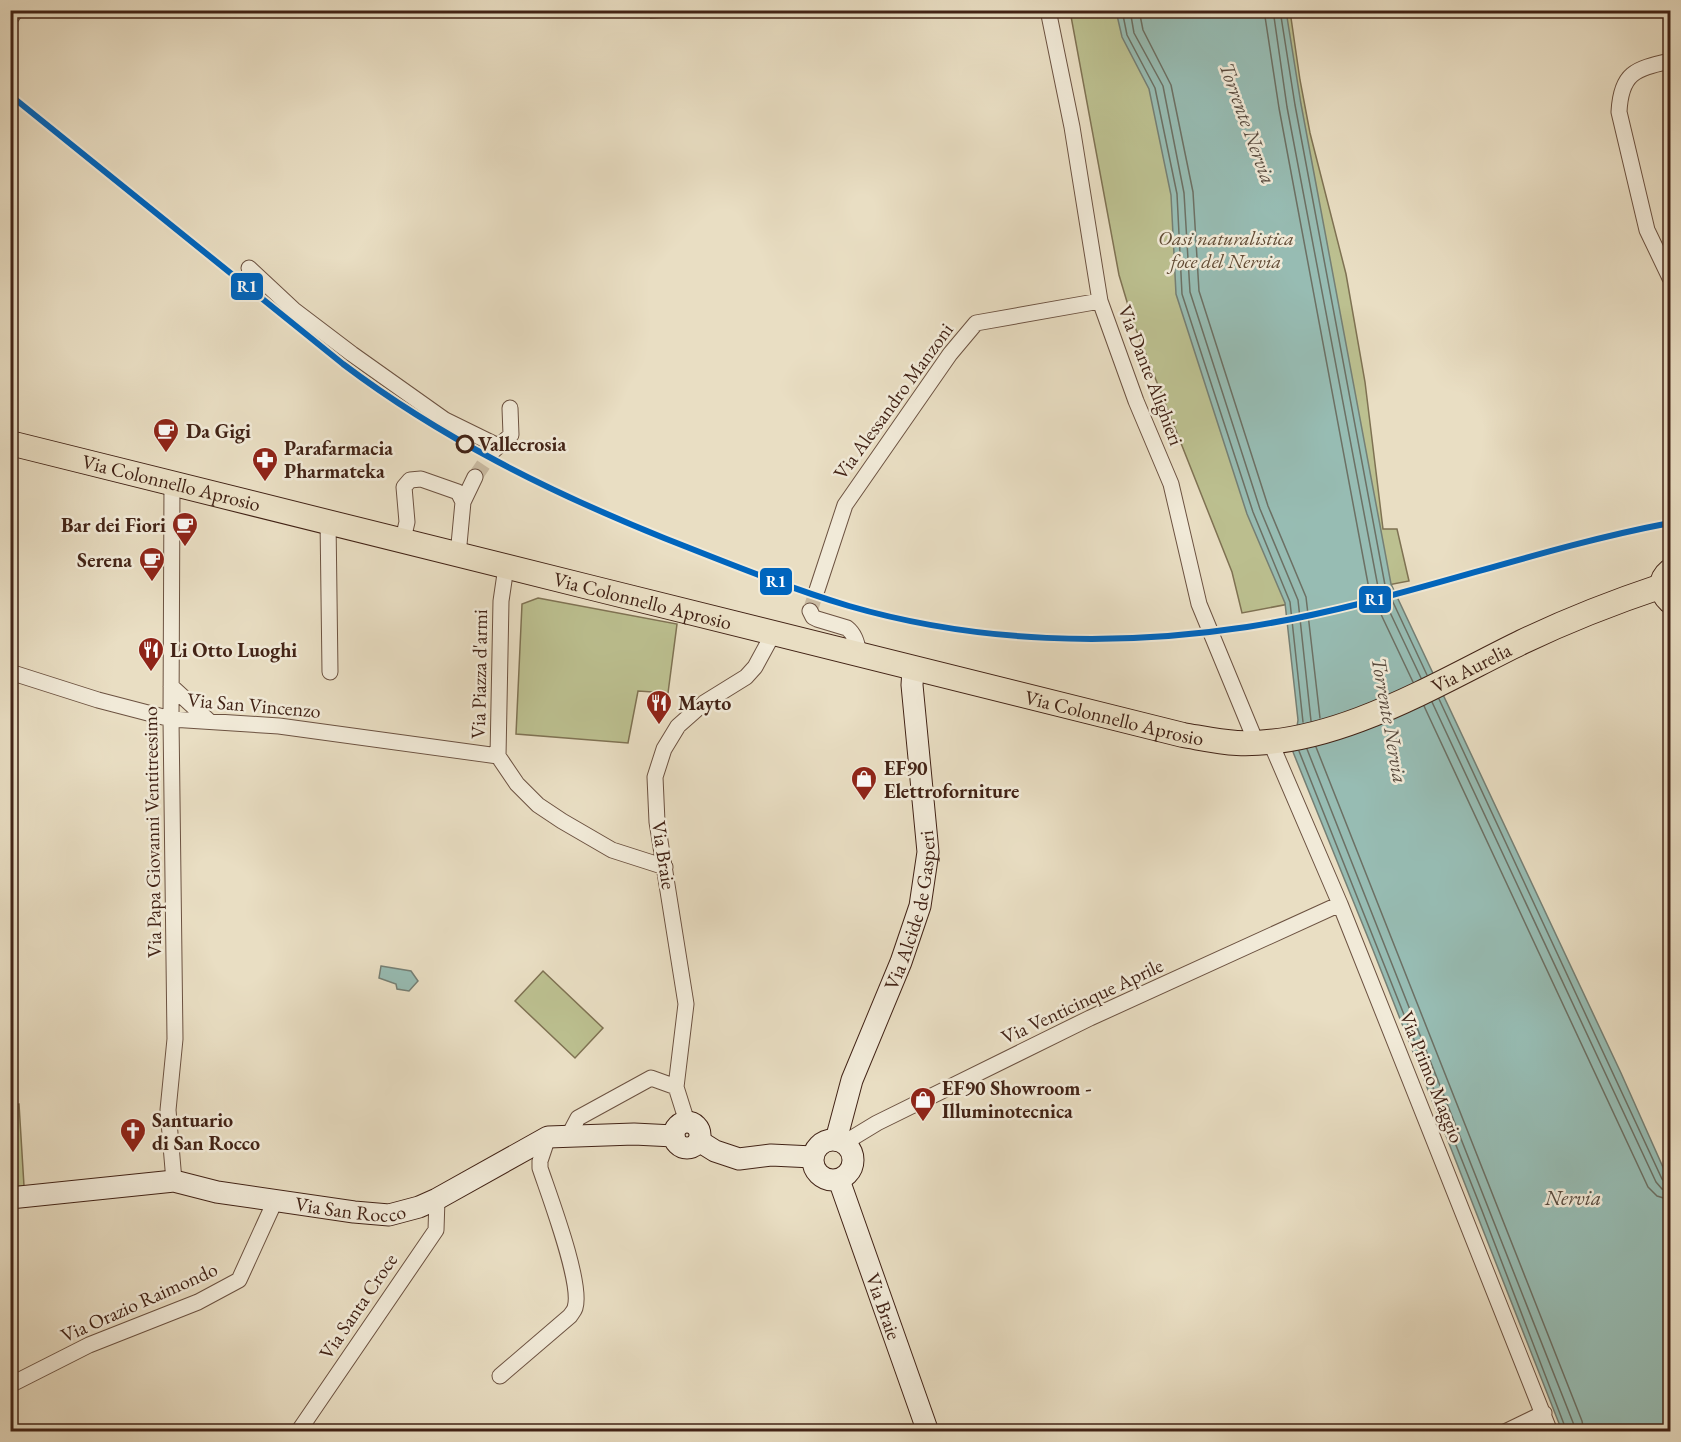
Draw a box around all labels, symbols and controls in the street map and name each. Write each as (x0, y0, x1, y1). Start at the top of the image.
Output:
water label: Torrente Nervia (1213, 58, 1283, 188)
park label: Oasi naturalistica foce del Nervia (1158, 225, 1294, 274)
line badge: R1 (230, 272, 264, 301)
text: R1 (237, 276, 257, 297)
street label: Via Dante Alighieri (1112, 301, 1190, 449)
street label: Via Alessandro Manzoni (827, 317, 959, 485)
cafe icon: Da Gigi (151, 416, 181, 454)
place label: Da Gigi (186, 418, 251, 444)
place label: Vallecrosia (478, 431, 566, 457)
place label: Parafarmacia Pharmateka (284, 435, 393, 484)
marker: Vallecrosia (456, 435, 474, 453)
pharmacy icon: Parafarmacia Pharmateka (250, 445, 280, 483)
street label: Via Colonnello Aprosio (79, 448, 263, 517)
cafe icon: Bar dei Fiori (170, 510, 200, 548)
place label: Bar dei Fiori (61, 512, 166, 538)
cafe icon: Serena (137, 545, 167, 583)
place label: Serena (77, 547, 132, 573)
street label: Via Colonnello Aprosio (551, 566, 735, 636)
line badge: R1 (759, 567, 793, 596)
text: R1 (766, 571, 786, 592)
line badge: R1 (1358, 585, 1392, 614)
text: R1 (1365, 589, 1385, 610)
street label: Via Piazza d'armi (465, 609, 493, 739)
restaurant icon: Li Otto Luoghi (136, 635, 166, 673)
street label: Via Aurelia (1427, 636, 1516, 699)
place label: Li Otto Luoghi (170, 637, 297, 663)
water label: Torrente Nervia (1366, 655, 1414, 785)
street label: Via Colonnello Aprosio (1022, 684, 1206, 751)
street label: Via San Vincenzo (186, 686, 322, 724)
restaurant icon: Mayto (644, 688, 674, 726)
place label: Mayto (678, 690, 731, 716)
street label: Via Papa Giovanni Ventitreesimo (137, 706, 167, 958)
place label: EF90 Elettroforniture (884, 755, 1019, 804)
shop icon: EF90 Elettroforniture (849, 764, 879, 802)
street label: Via Braie (646, 819, 682, 891)
street label: Via Alcide de Gasperi (878, 829, 941, 994)
street label: Via Venticinque Aprile (997, 952, 1167, 1050)
street label: Via Primo Maggio (1394, 1007, 1470, 1147)
place label: EF90 Showroom - Illuminotecnica (942, 1075, 1092, 1124)
shop icon: EF90 Showroom - Illuminotecnica (908, 1085, 938, 1123)
place label: Santuario di San Rocco (152, 1107, 260, 1156)
church icon: Santuario di San Rocco (118, 1116, 148, 1154)
water label: Nervia (1544, 1184, 1601, 1211)
street label: Via San Rocco (293, 1191, 409, 1228)
street label: Via Santa Croce (313, 1248, 403, 1364)
street label: Via Orazio Raimondo (57, 1256, 222, 1348)
street label: Via Braie (860, 1269, 907, 1343)

